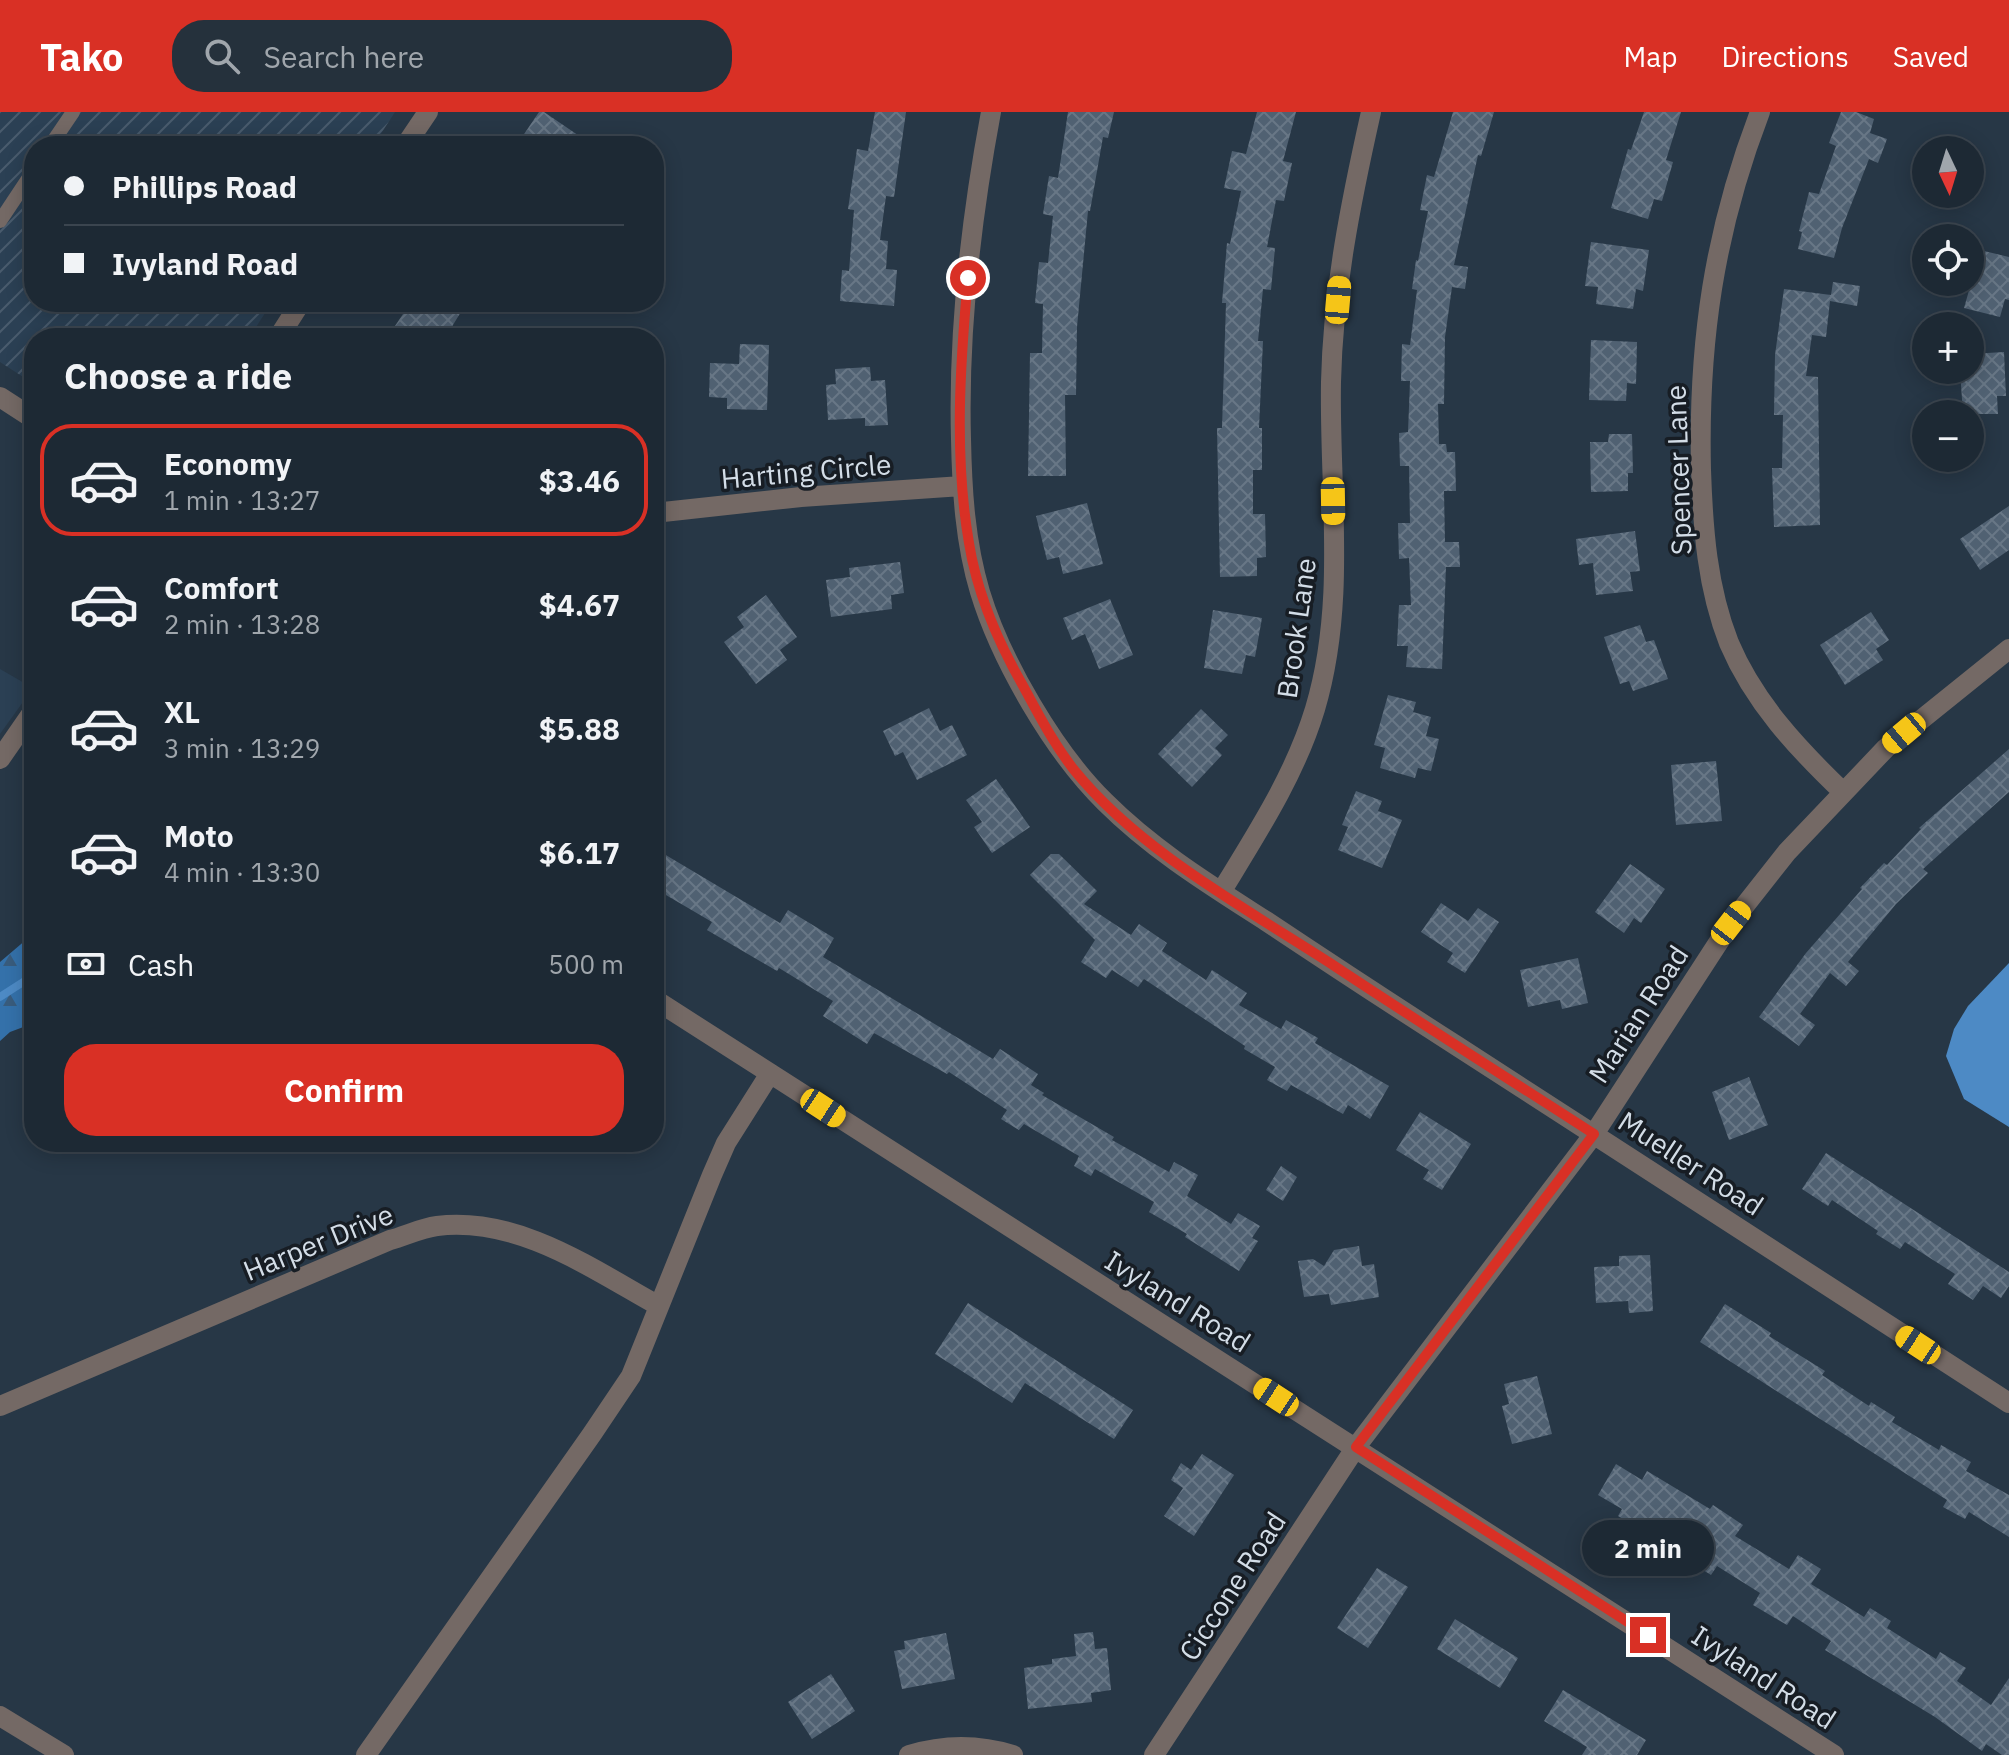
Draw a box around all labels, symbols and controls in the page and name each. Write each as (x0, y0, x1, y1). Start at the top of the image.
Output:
search box (172, 20, 732, 92)
text: Tako (40, 32, 124, 81)
icon: search (200, 34, 244, 78)
text: Search here (264, 37, 424, 76)
text: Map (1623, 38, 1677, 75)
text: Directions (1721, 38, 1849, 75)
text: Saved (1893, 38, 1969, 75)
north arrow (1912, 136, 1984, 208)
map controls (1912, 136, 1984, 472)
text: Phillips Road (112, 167, 297, 206)
button: locate (1912, 224, 1984, 296)
text: Ivyland Road (112, 244, 298, 283)
route start (950, 260, 986, 296)
car (1324, 275, 1352, 325)
button: + (1912, 312, 1984, 384)
text: Choose a ride (64, 352, 292, 399)
street label: Spencer Lane (1657, 384, 1699, 556)
button: − (1912, 400, 1984, 472)
icon: car (68, 444, 140, 516)
text: Economy (164, 444, 292, 483)
street label: Harting Circle (719, 445, 893, 497)
text: $3.46 (539, 461, 620, 500)
car (1321, 477, 1345, 525)
text: 1 min · 13:27 (164, 483, 320, 517)
street label: Brook Lane (1268, 555, 1324, 701)
icon: car (68, 568, 140, 640)
text: Comfort (164, 568, 279, 607)
text: $4.67 (539, 585, 620, 624)
text: 2 min · 13:28 (164, 607, 320, 641)
icon: car (68, 692, 140, 764)
text: XL (164, 692, 200, 731)
car (1878, 708, 1930, 758)
text: $5.88 (539, 709, 620, 748)
text: 3 min · 13:29 (164, 731, 320, 765)
icon: car (68, 816, 140, 888)
text: Moto (164, 816, 234, 855)
text: $6.17 (539, 833, 620, 872)
text: 4 min · 13:30 (164, 855, 320, 889)
car (1707, 897, 1755, 949)
street label: Marian Road (1580, 938, 1696, 1090)
icon: cash (64, 942, 108, 986)
text: Cash (128, 945, 194, 984)
text: 500 m (548, 947, 624, 981)
button: Confirm (64, 1044, 624, 1136)
car (796, 1085, 850, 1131)
street label: Mueller Road (1611, 1102, 1771, 1224)
street label: Harper Drive (238, 1195, 398, 1289)
street label: Ivyland Road (1098, 1242, 1258, 1360)
car (1891, 1322, 1945, 1368)
car (1249, 1374, 1303, 1420)
street label: Ciccone Road (1170, 1505, 1294, 1667)
callout: 2 min (1582, 1519, 1714, 1575)
text: 2 min (1614, 1531, 1682, 1565)
route end (1630, 1617, 1666, 1653)
street label: Ivyland Road (1685, 1617, 1843, 1737)

